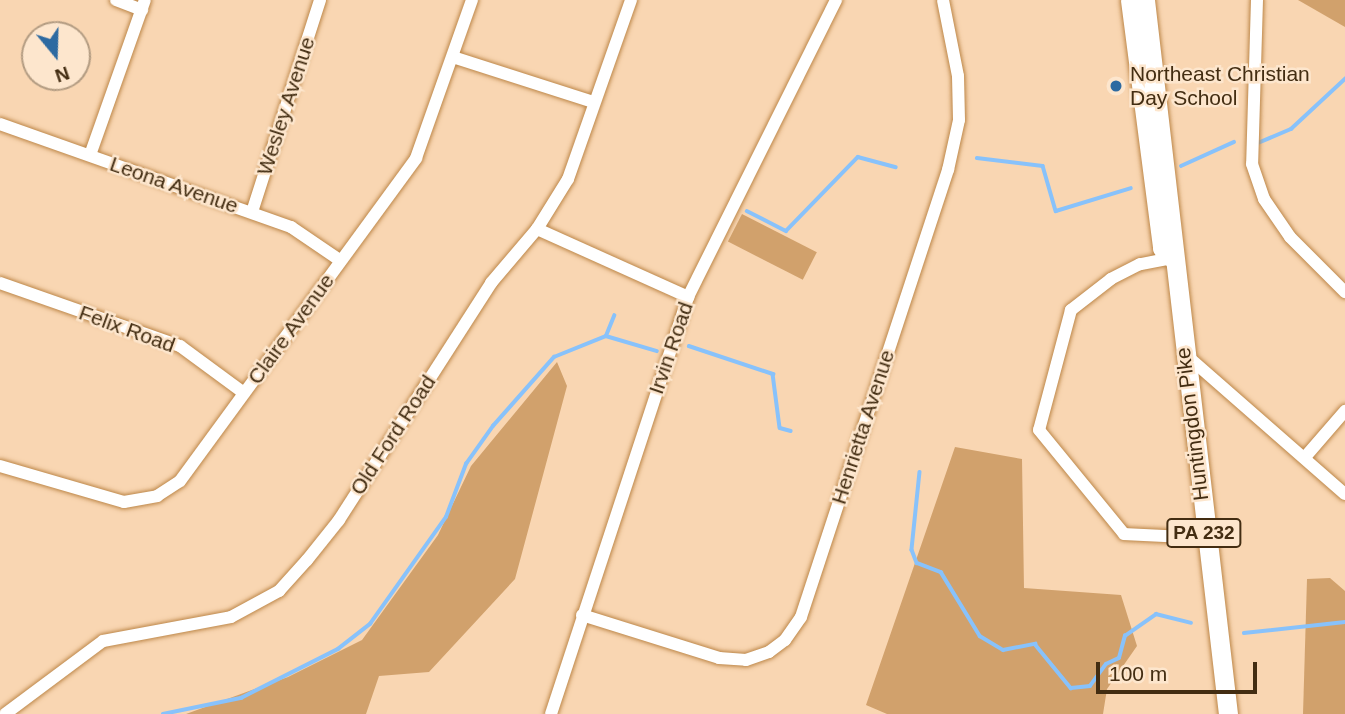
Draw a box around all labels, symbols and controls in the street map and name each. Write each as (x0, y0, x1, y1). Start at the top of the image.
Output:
north arrow (21, 21, 91, 91)
street label: Wesley Avenue (252, 33, 320, 179)
place label: Northeast Christian Day School (1130, 61, 1310, 111)
text: N (52, 62, 72, 87)
marker: Northeast Christian Day School (1108, 78, 1124, 94)
street label: Leona Avenue (106, 151, 242, 219)
street label: Claire Avenue (242, 268, 340, 390)
street label: Irvin Road (644, 299, 698, 397)
street label: Felix Road (76, 300, 178, 358)
street label: Henrietta Avenue (826, 346, 900, 508)
street label: Huntingdon Pike (1170, 346, 1214, 502)
street label: Old Ford Road (345, 370, 441, 500)
road number: PA 232 (1166, 518, 1242, 548)
scale bar (1100, 648, 1261, 692)
text: 100 m (1109, 662, 1167, 685)

